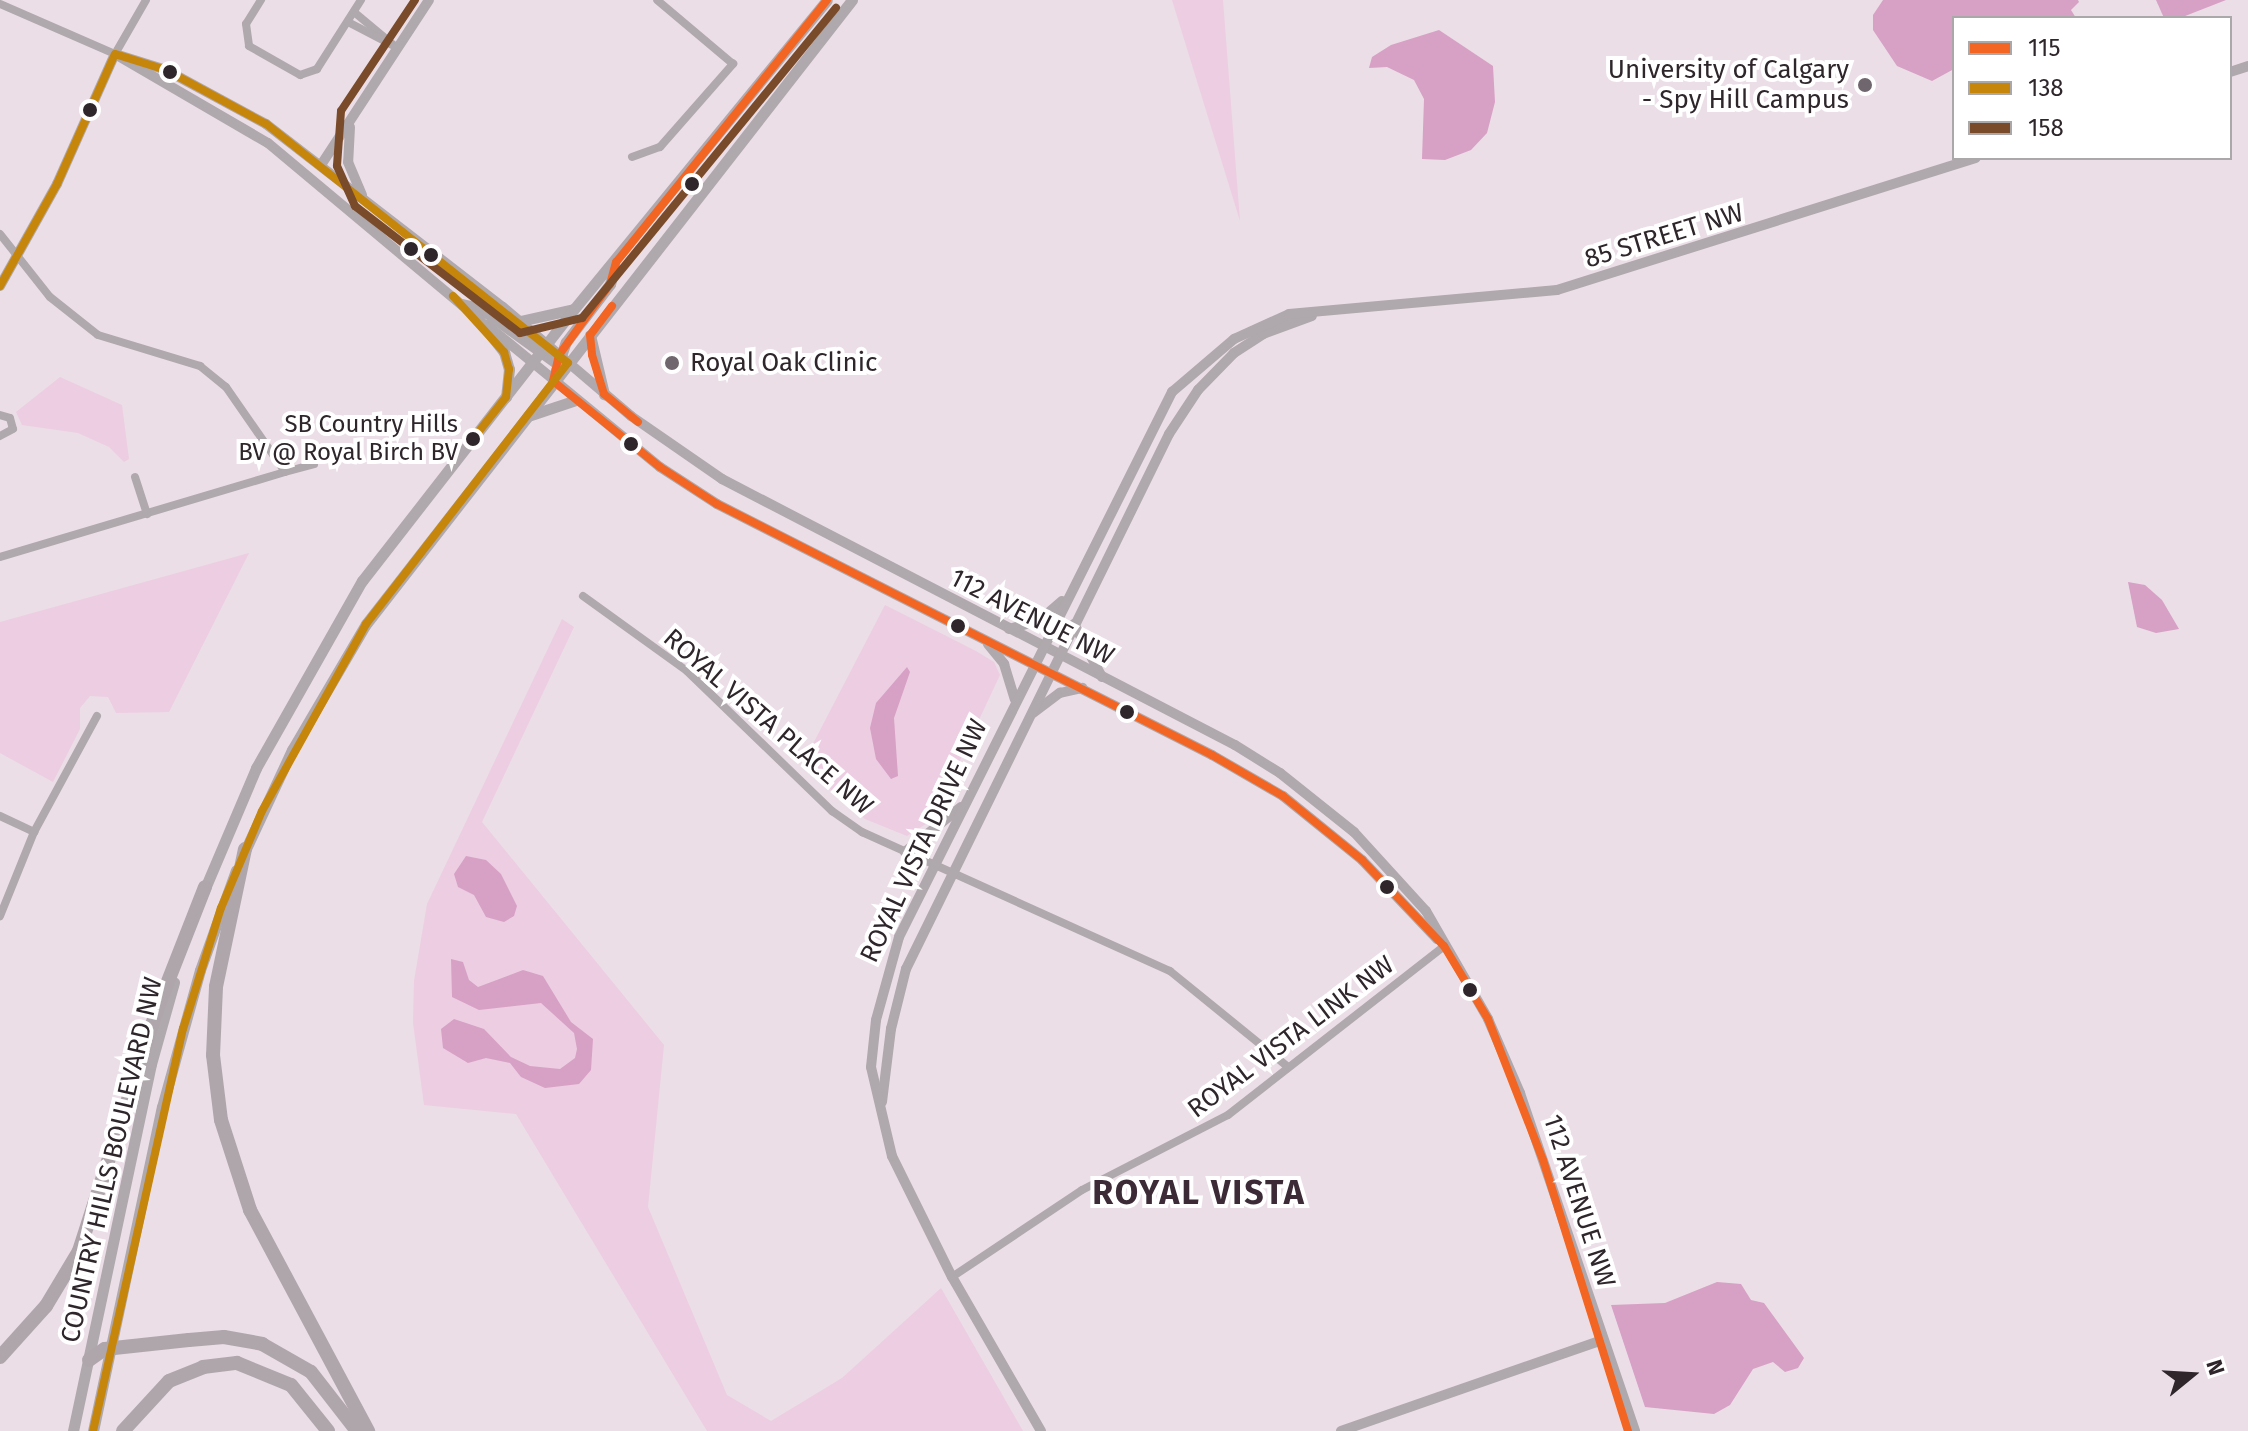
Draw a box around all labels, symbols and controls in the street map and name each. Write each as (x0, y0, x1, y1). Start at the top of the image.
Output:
legend (1952, 16, 2232, 160)
text: 115 (2028, 34, 2060, 62)
place label: University of Calgary - Spy Hill Campus (1608, 54, 1849, 116)
unlabelled marker (162, 64, 178, 80)
text: 138 (2028, 74, 2064, 102)
marker: University of Calgary - Spy Hill Campus (1856, 76, 1874, 94)
unlabelled marker (82, 102, 98, 118)
text: 158 (2028, 114, 2064, 142)
unlabelled marker (684, 176, 700, 192)
street label: 85 STREET NW (1581, 197, 1747, 275)
unlabelled marker (403, 241, 419, 257)
unlabelled marker (423, 247, 439, 263)
place label: Royal Oak Clinic (690, 347, 878, 379)
marker: Royal Oak Clinic (661, 352, 683, 374)
place label: SB Country Hills BV @ Royal Birch BV (238, 411, 458, 467)
marker: SB Country Hills BV @ Royal Birch BV (465, 431, 481, 447)
unlabelled marker (623, 436, 639, 452)
street label: 112 AVENUE NW (945, 562, 1119, 672)
unlabelled marker (950, 618, 966, 634)
street label: ROYAL VISTA PLACE NW (657, 623, 879, 821)
unlabelled marker (1119, 704, 1135, 720)
street label: ROYAL VISTA DRIVE NW (854, 714, 994, 968)
unlabelled marker (1379, 879, 1395, 895)
street label: ROYAL VISTA LINK NW (1182, 949, 1400, 1125)
street label: COUNTRY HILLS BOULEVARD NW (55, 974, 169, 1346)
unlabelled marker (1462, 982, 1478, 998)
street label: 112 AVENUE NW (1536, 1111, 1622, 1291)
district label: ROYAL VISTA (1092, 1173, 1306, 1213)
north arrow (2152, 1335, 2232, 1415)
text: N (2200, 1356, 2230, 1379)

